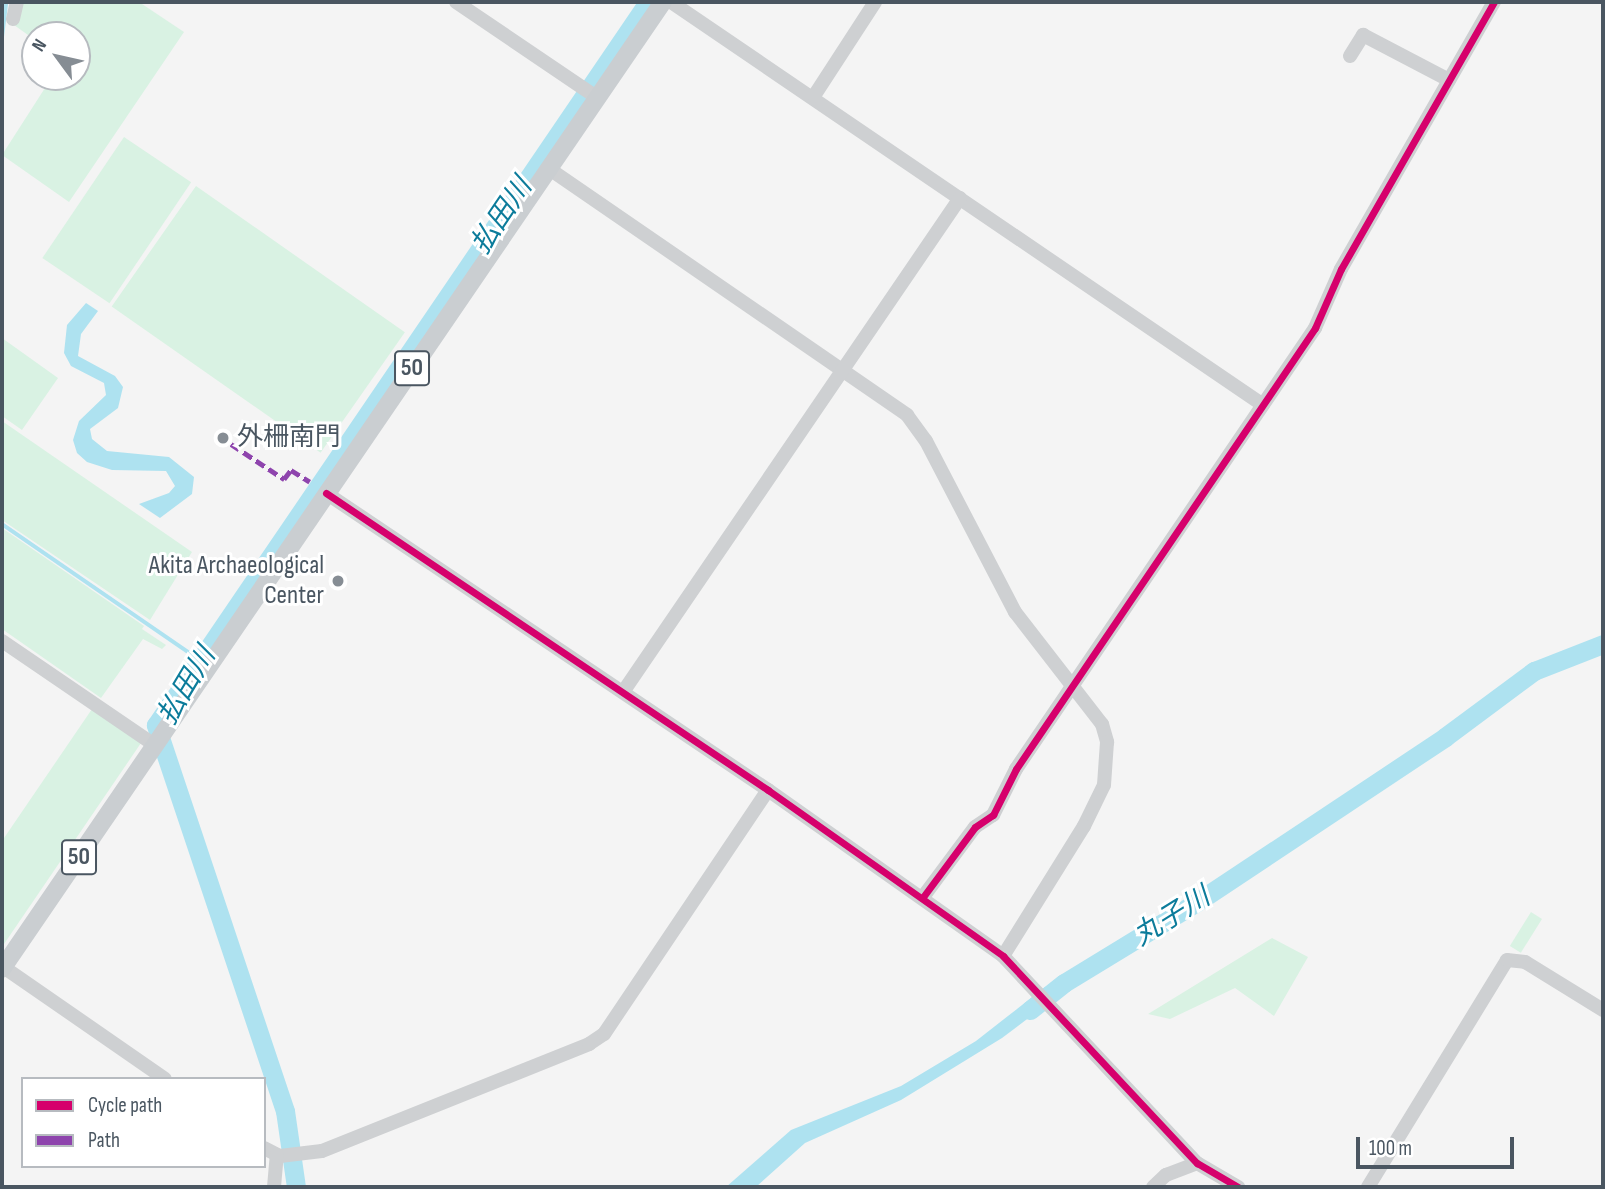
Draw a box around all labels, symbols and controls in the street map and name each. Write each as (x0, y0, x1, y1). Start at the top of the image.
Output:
north arrow (21, 21, 91, 91)
text: N (27, 35, 52, 56)
water label: 払田川 (465, 172, 539, 260)
road number: 50 (393, 348, 431, 388)
place label: 外柵南門 (237, 422, 341, 454)
marker: 外柵南門 (215, 430, 231, 446)
place label: Akita Archaeological Center (149, 550, 324, 612)
marker: Akita Archaeological Center (330, 573, 346, 589)
water label: 払田川 (151, 641, 223, 731)
road number: 50 (60, 836, 98, 878)
water label: 丸子川 (1127, 880, 1217, 954)
legend (21, 1077, 266, 1168)
text: Cycle path (88, 1093, 162, 1118)
scale bar (1360, 1122, 1518, 1166)
text: Path (88, 1128, 120, 1153)
text: 100 m (1369, 1136, 1412, 1161)

